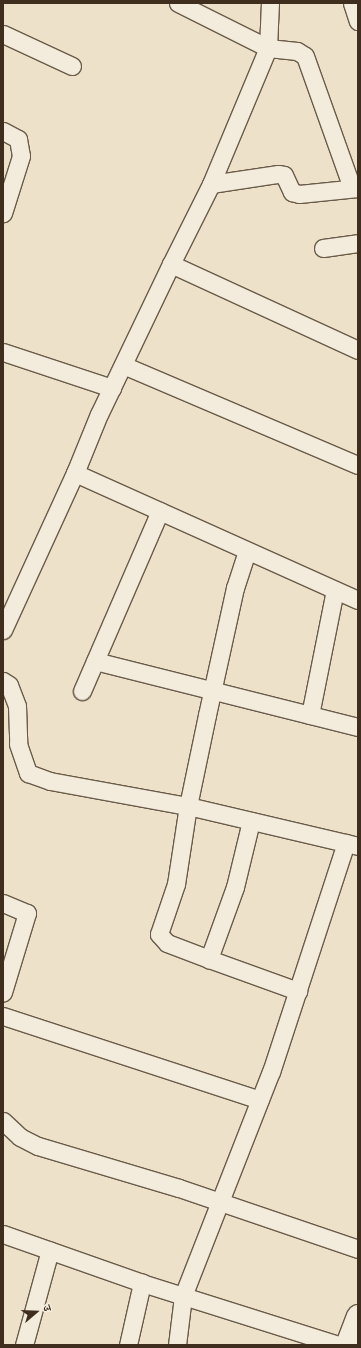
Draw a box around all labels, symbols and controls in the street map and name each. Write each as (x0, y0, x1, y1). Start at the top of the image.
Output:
north arrow (16, 1292, 56, 1332)
text: उ (39, 1303, 56, 1313)

